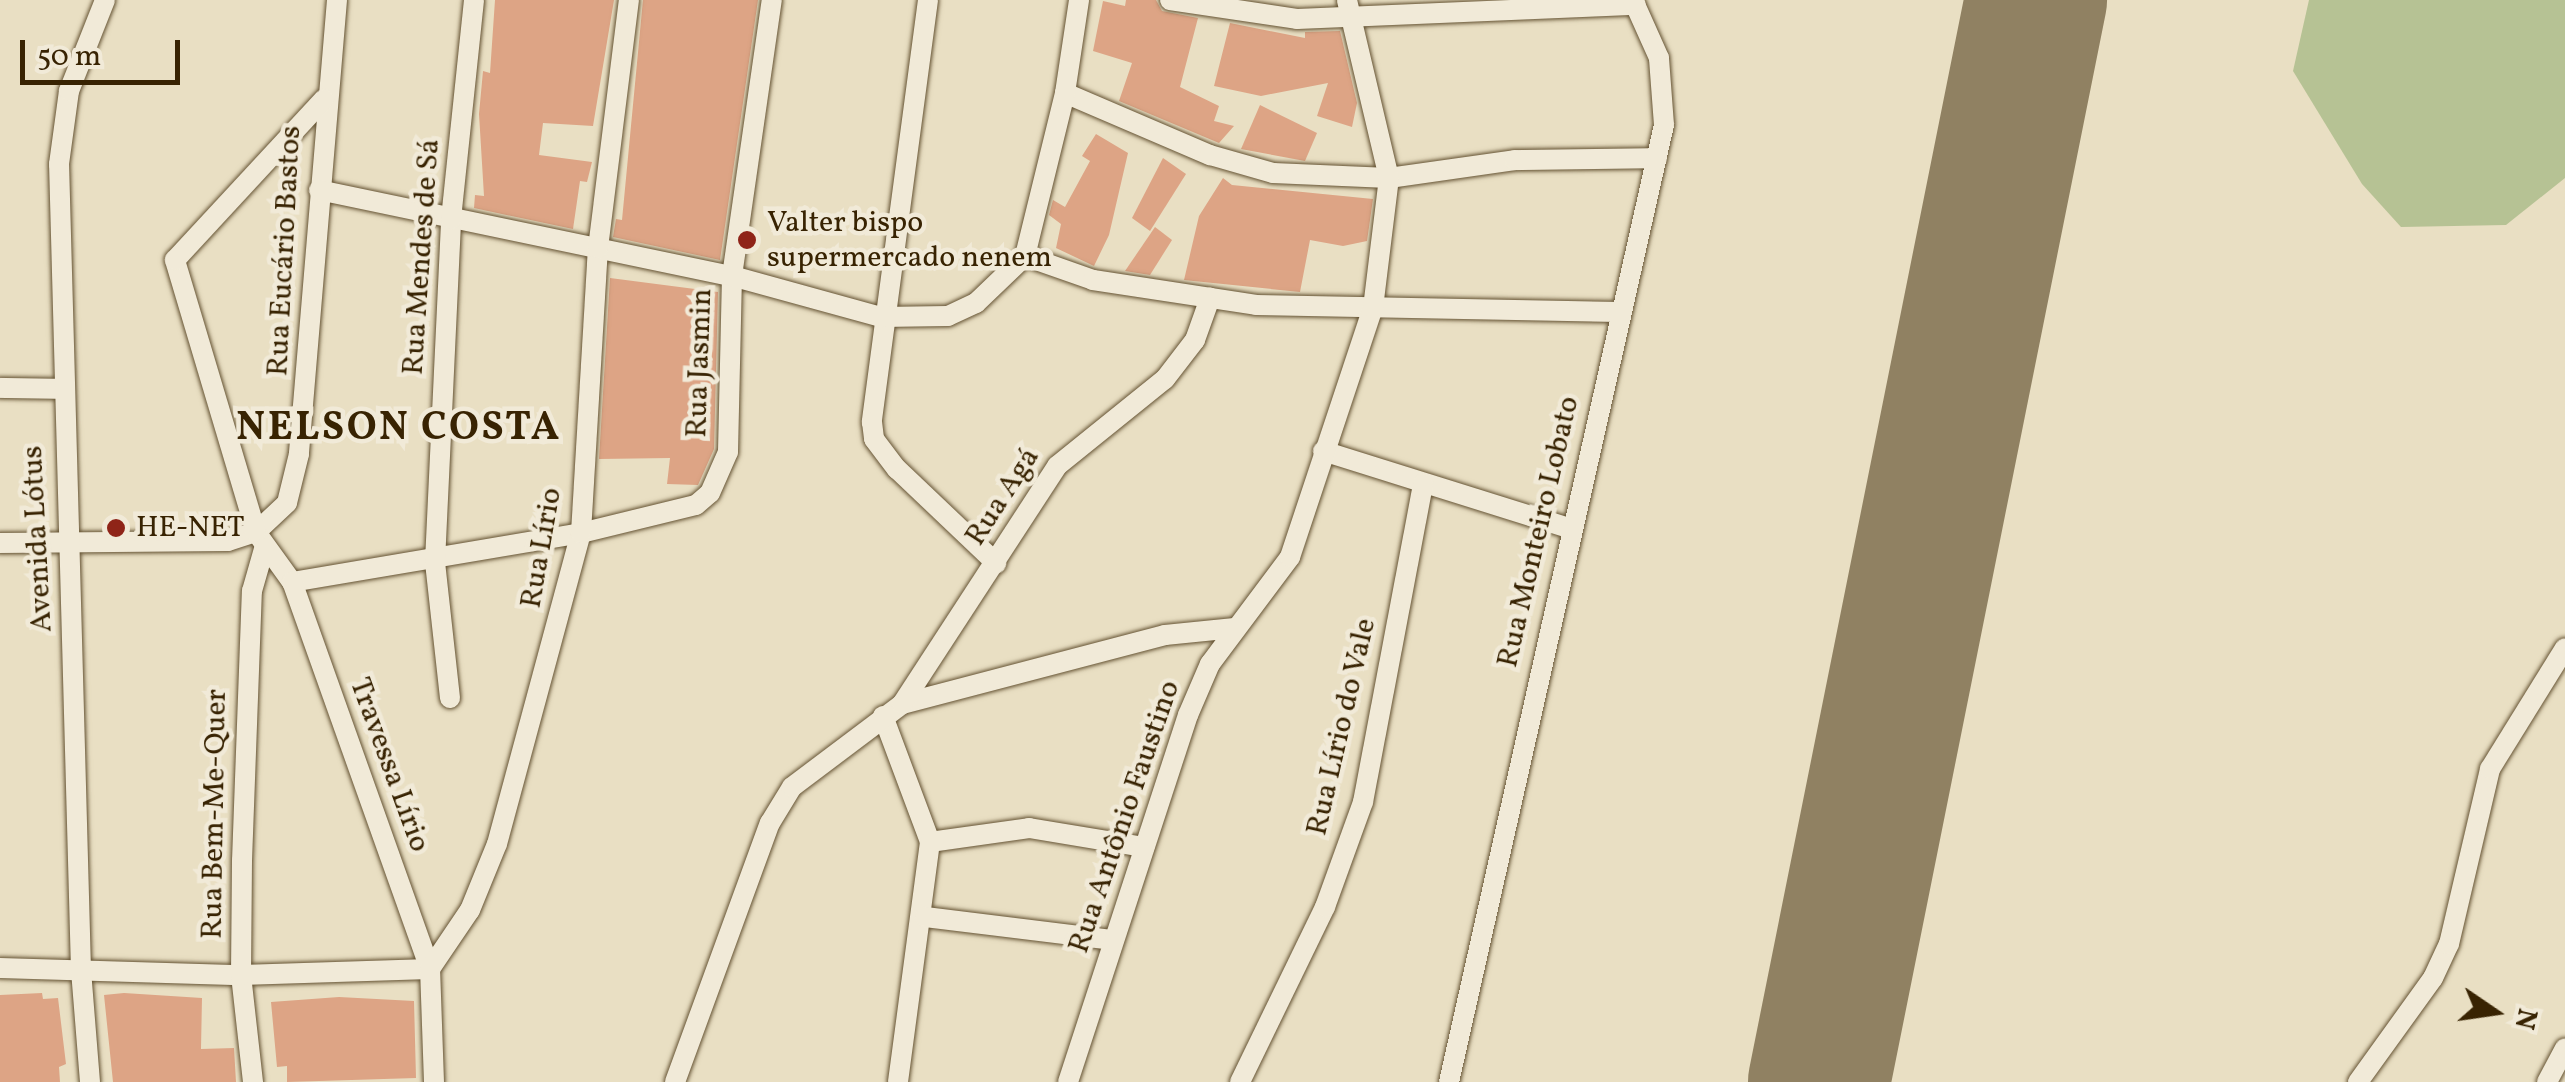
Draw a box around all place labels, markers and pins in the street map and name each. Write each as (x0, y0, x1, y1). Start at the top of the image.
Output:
place label: Valter bispo supermercado nenem (767, 205, 1052, 276)
marker: Valter bispo supermercado nenem (736, 229, 758, 251)
place label: HE-NET (136, 510, 245, 546)
marker: HE-NET (105, 517, 127, 539)

